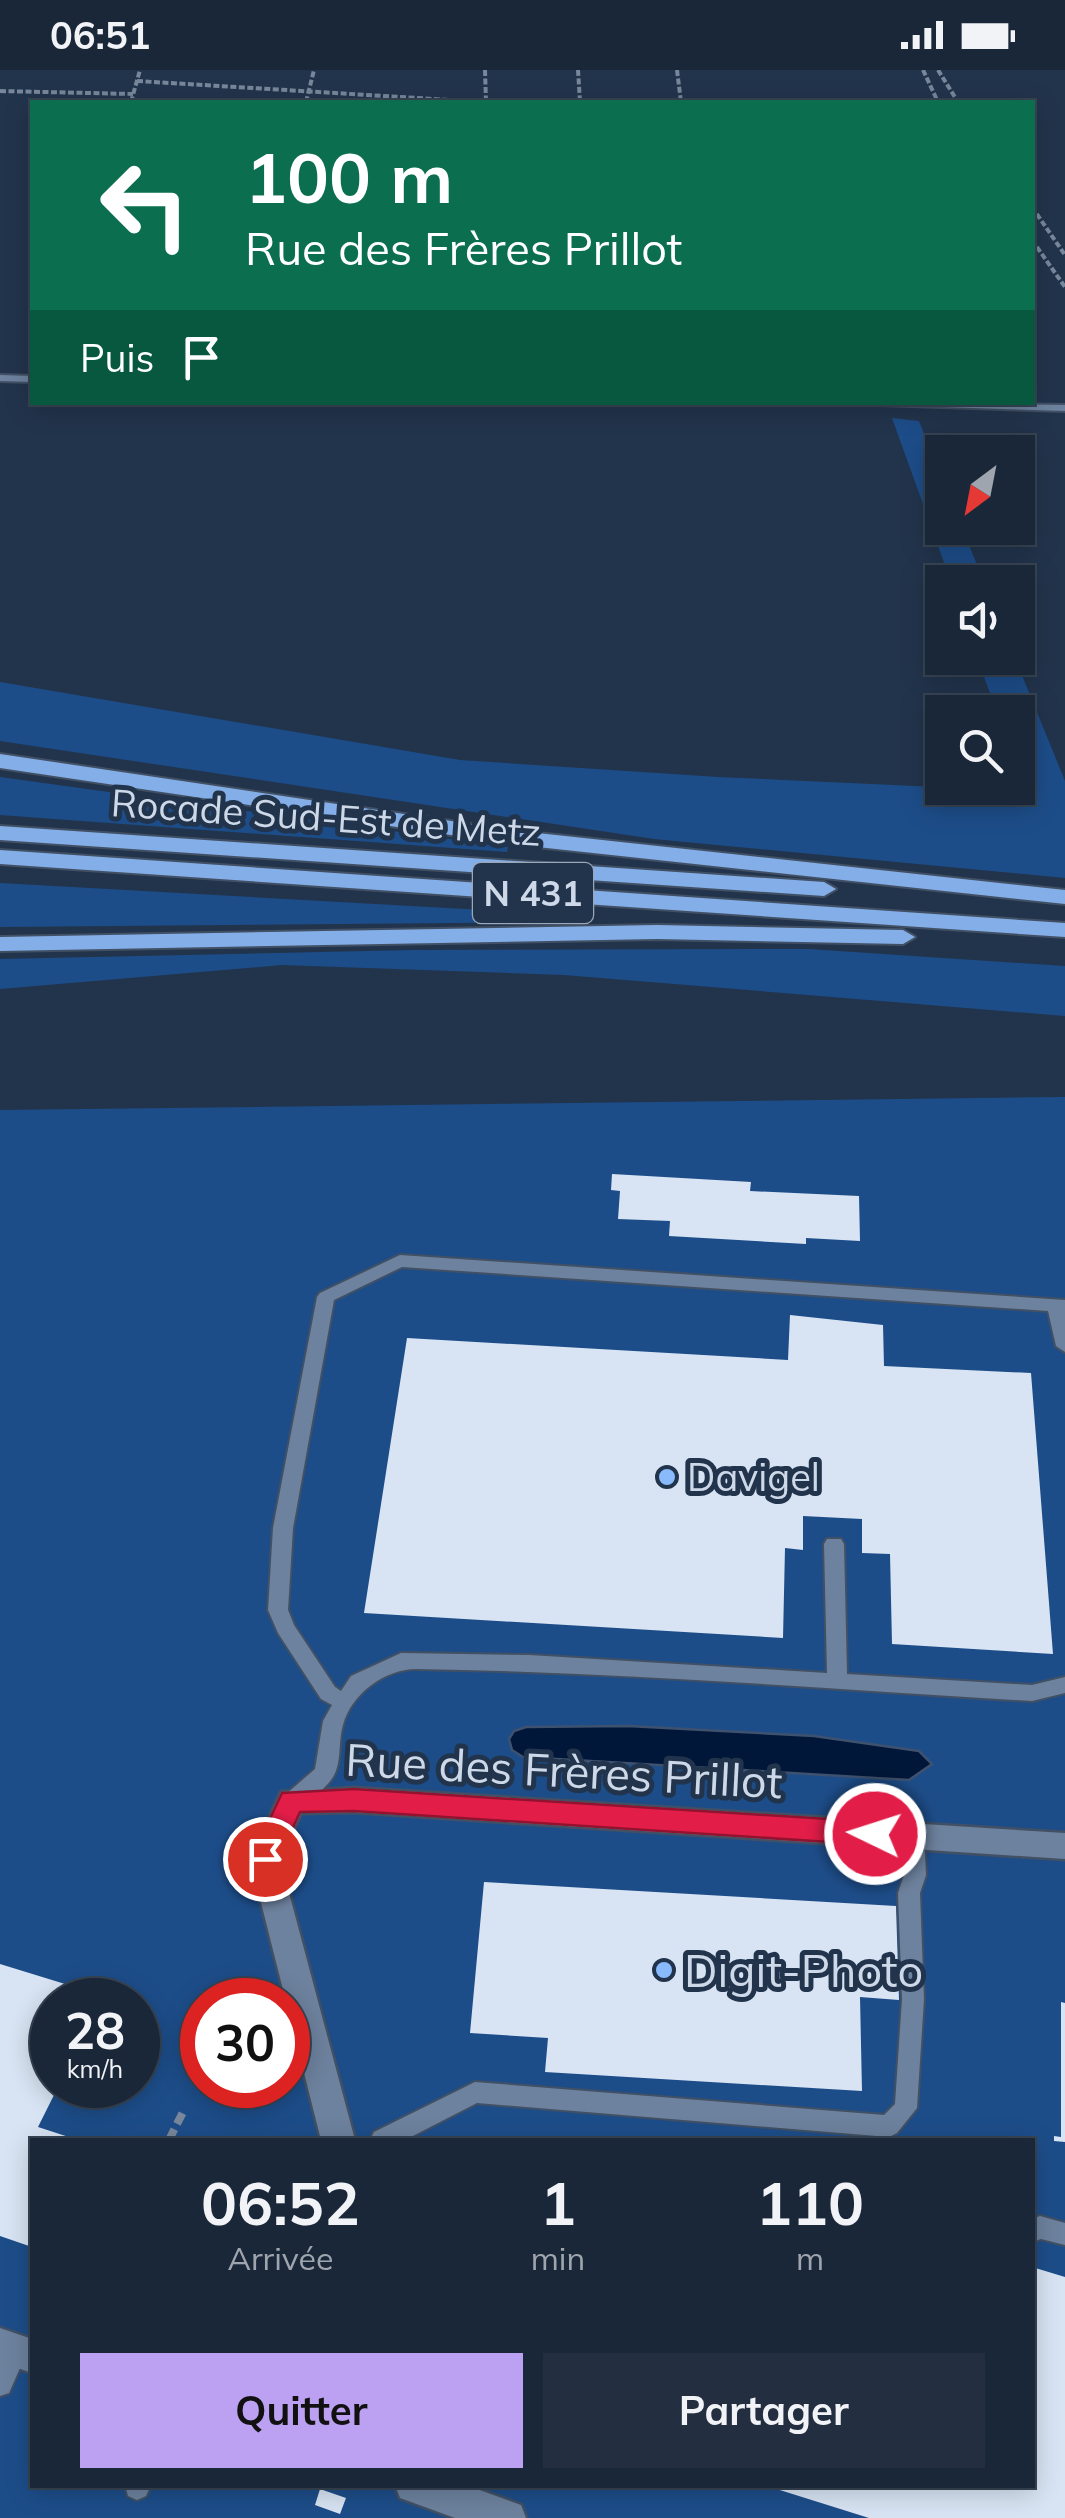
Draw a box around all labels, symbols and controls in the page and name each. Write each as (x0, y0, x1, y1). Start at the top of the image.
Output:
text: 06:51 (50, 11, 151, 59)
text: 100 m (245, 133, 453, 221)
icon: left (80, 140, 210, 270)
text: Rue des Frères Prillot (245, 220, 682, 276)
icon: arrive (174, 330, 229, 385)
text: Puis (80, 334, 154, 382)
north arrow (925, 435, 1035, 545)
map controls (925, 435, 1035, 805)
button: sound (925, 565, 1035, 675)
button: search (925, 695, 1035, 805)
street label: Rocade Sud-Est de Metz (109, 778, 543, 856)
road number: N 431 (473, 863, 593, 923)
place label: Davigel (687, 1453, 820, 1501)
marker: Davigel (656, 1466, 678, 1488)
street label: Rue des Frères Prillot (344, 1731, 784, 1809)
position arrow (823, 1782, 927, 1886)
pin (223, 1817, 308, 1902)
icon: arrive (238, 1832, 293, 1887)
place label: Digit-Photo (684, 1942, 923, 1998)
marker: Digit-Photo (653, 1959, 675, 1981)
speed limit sign: 30 (180, 1978, 310, 2108)
text: 28 (65, 1999, 125, 2062)
text: km/h (67, 2053, 123, 2084)
text: 06:52 (201, 2165, 360, 2240)
text: 1 (540, 2165, 576, 2240)
text: 110 (756, 2165, 864, 2240)
text: Arrivée (227, 2238, 333, 2278)
text: min (531, 2238, 585, 2278)
text: m (796, 2238, 824, 2278)
button: Quitter (80, 2353, 523, 2468)
button: Partager (543, 2353, 985, 2468)

